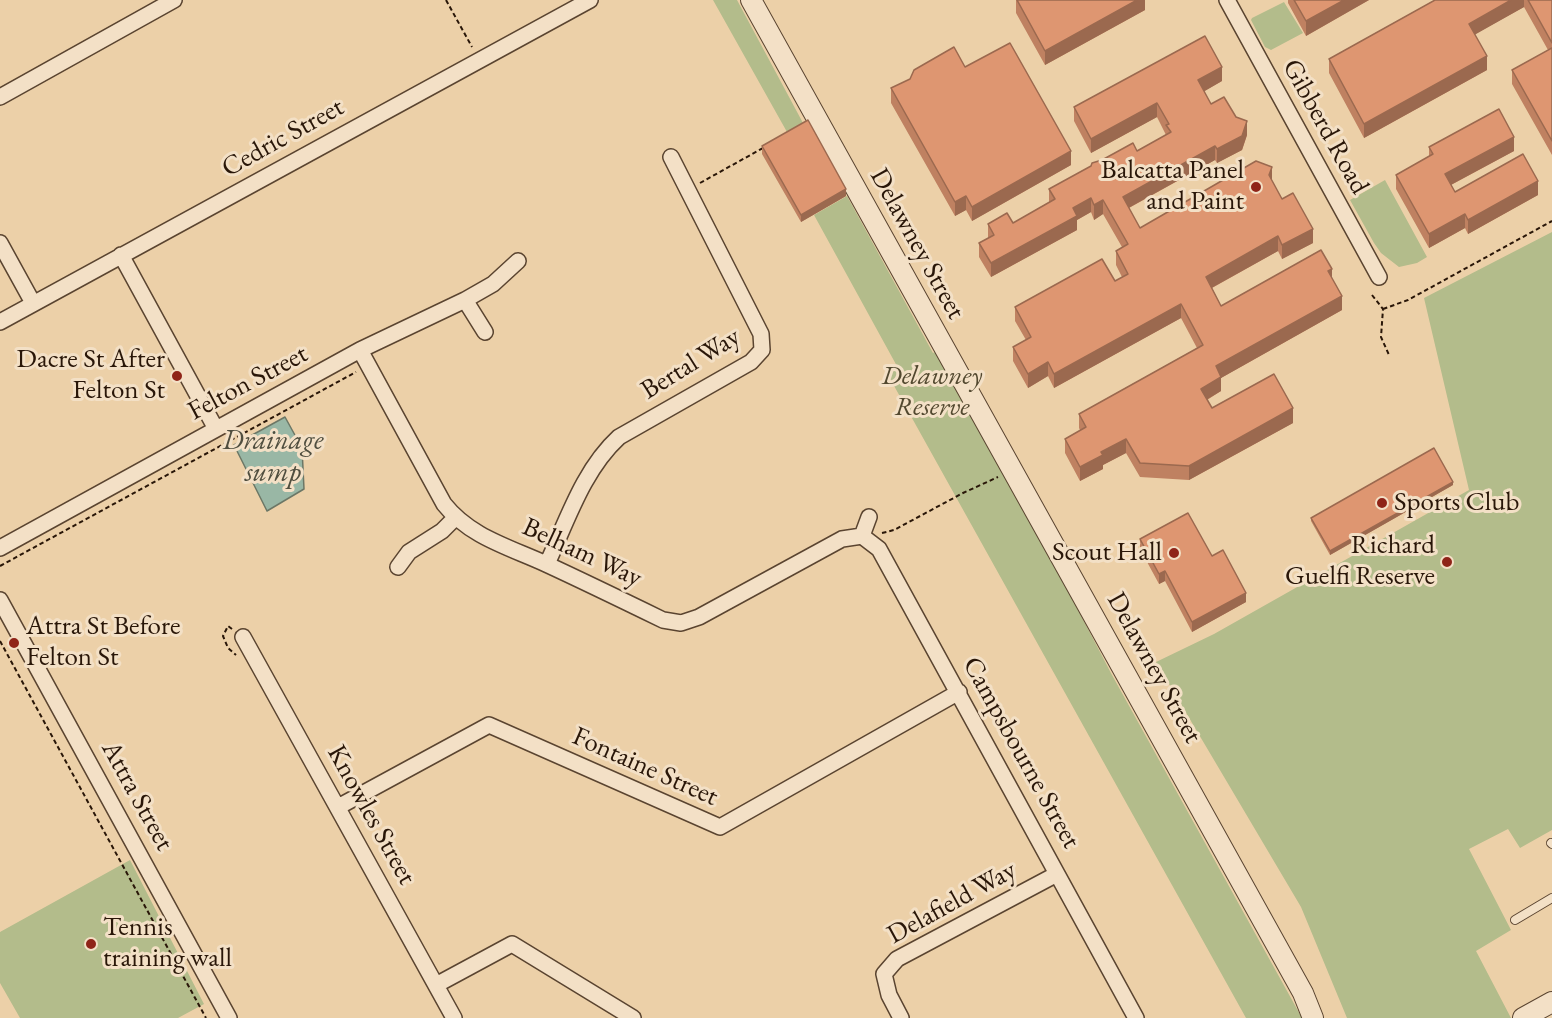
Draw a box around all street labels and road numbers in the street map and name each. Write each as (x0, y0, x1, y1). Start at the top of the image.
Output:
street label: Gibberd Road (1275, 54, 1375, 200)
street label: Cedric Street (216, 91, 350, 185)
street label: Delawney Street (862, 163, 972, 325)
street label: Bertal Way (635, 321, 747, 407)
street label: Felton Street (183, 338, 313, 428)
street label: Belham Way (517, 511, 647, 595)
street label: Delawney Street (1099, 587, 1209, 749)
street label: Campsbourne Street (955, 652, 1087, 854)
street label: Fontaine Street (567, 720, 723, 814)
street label: Attra Street (94, 736, 180, 856)
street label: Knowles Street (319, 740, 423, 890)
street label: Delafield Way (882, 854, 1022, 952)

